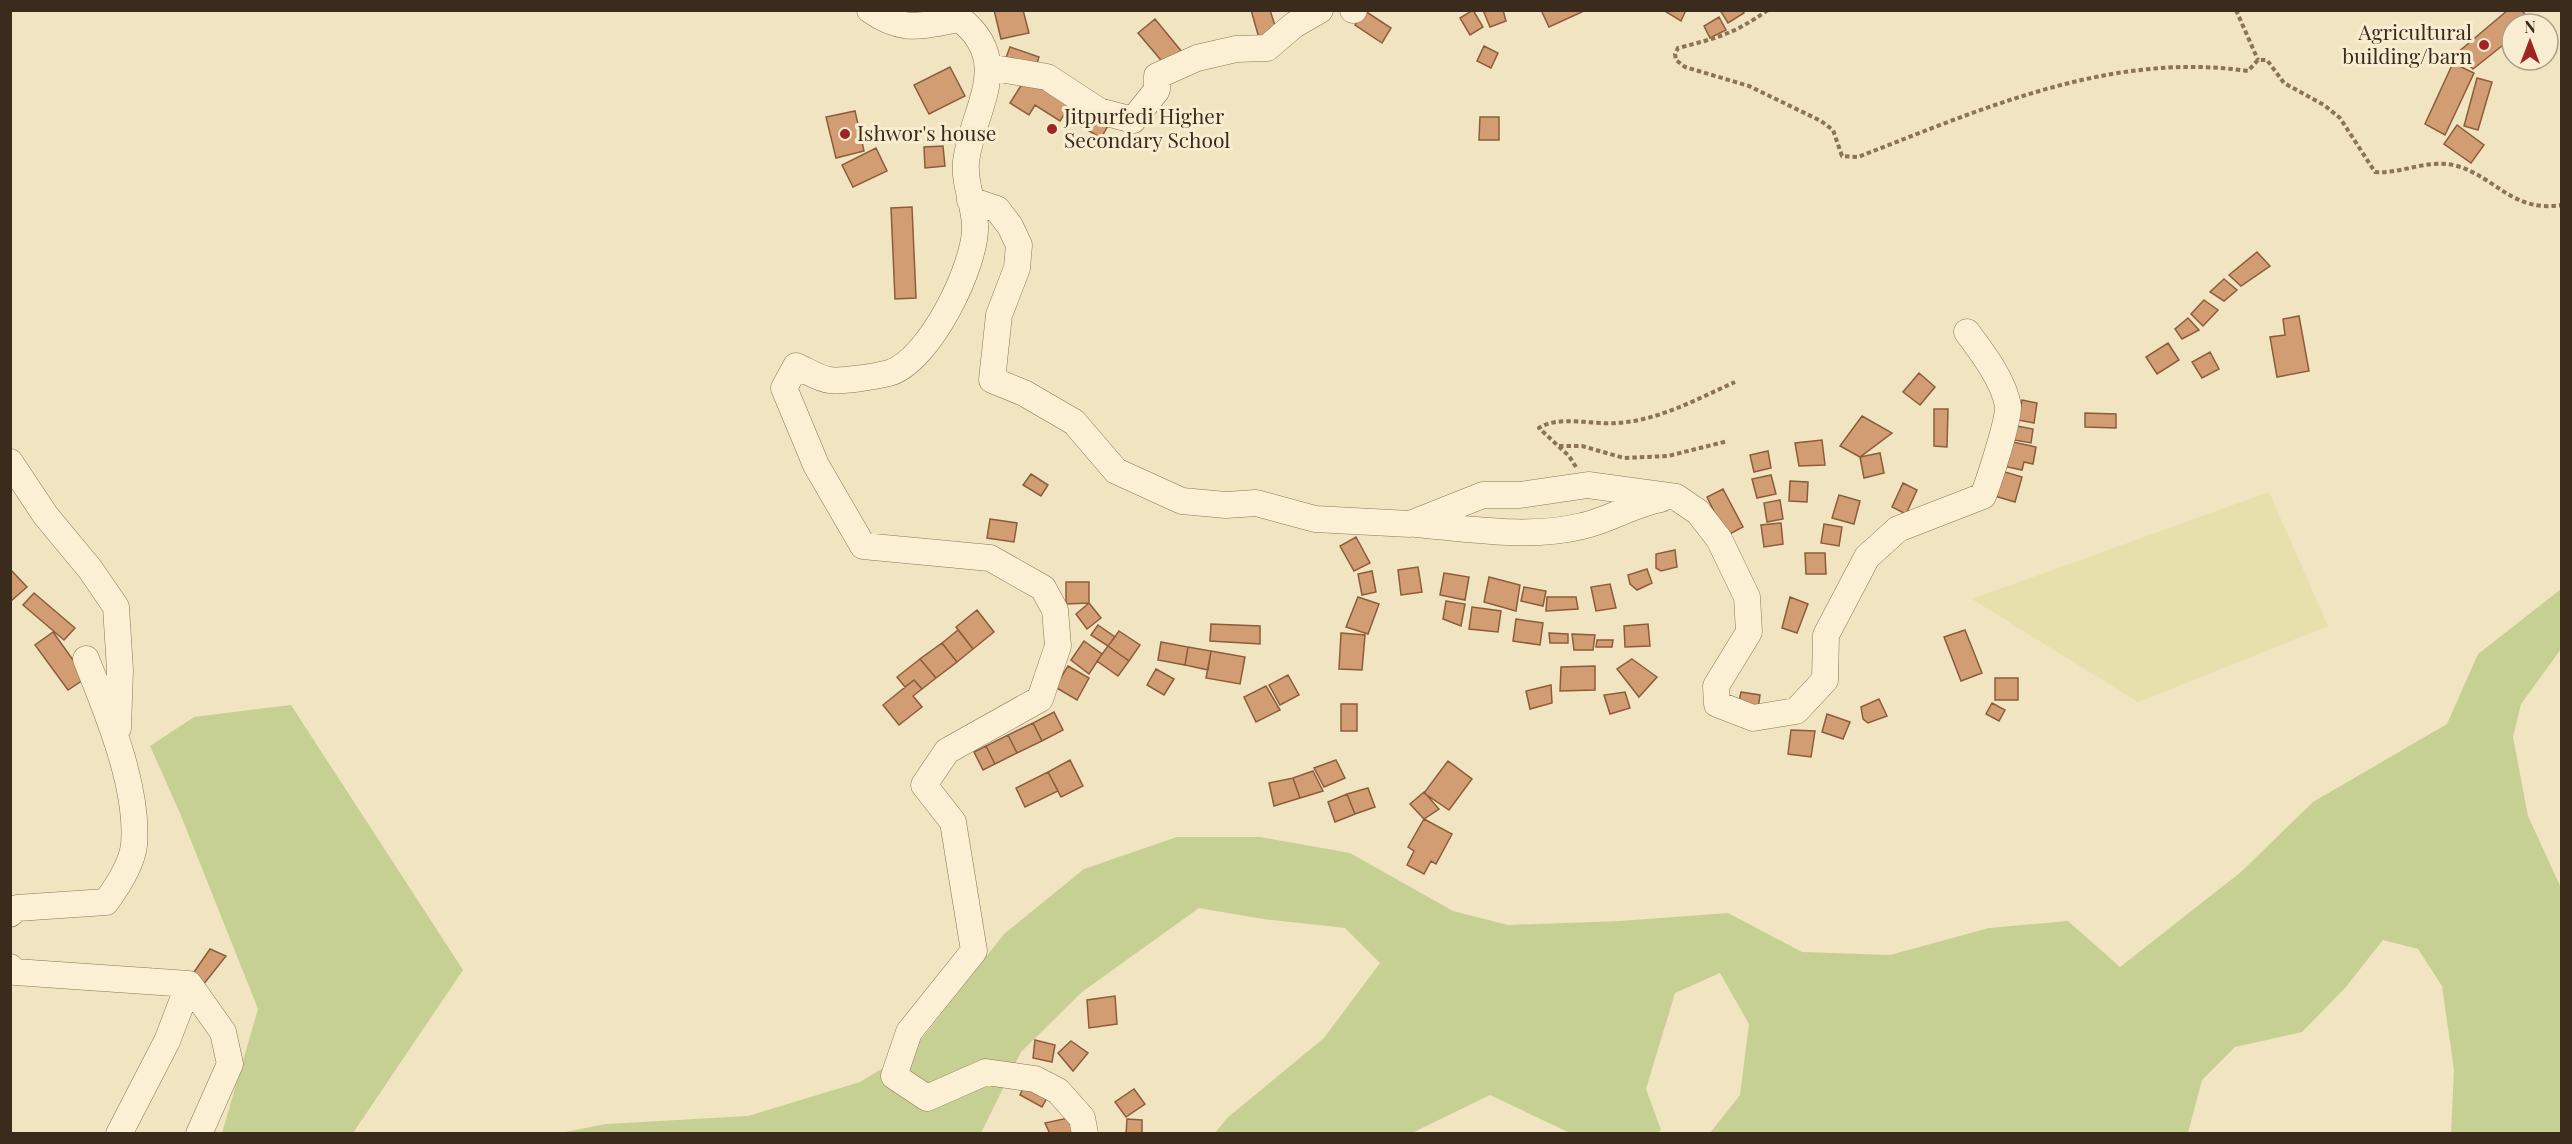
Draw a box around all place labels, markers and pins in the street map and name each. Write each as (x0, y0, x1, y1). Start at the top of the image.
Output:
place label: Agricultural building/barn (2342, 17, 2472, 69)
marker: Agricultural building/barn (2477, 38, 2491, 52)
place label: Jitpurfedi Higher Secondary School (1063, 101, 1230, 153)
place label: Ishwor's house (857, 118, 996, 146)
marker: Jitpurfedi Higher Secondary School (1045, 122, 1059, 136)
marker: Ishwor's house (838, 127, 852, 141)

